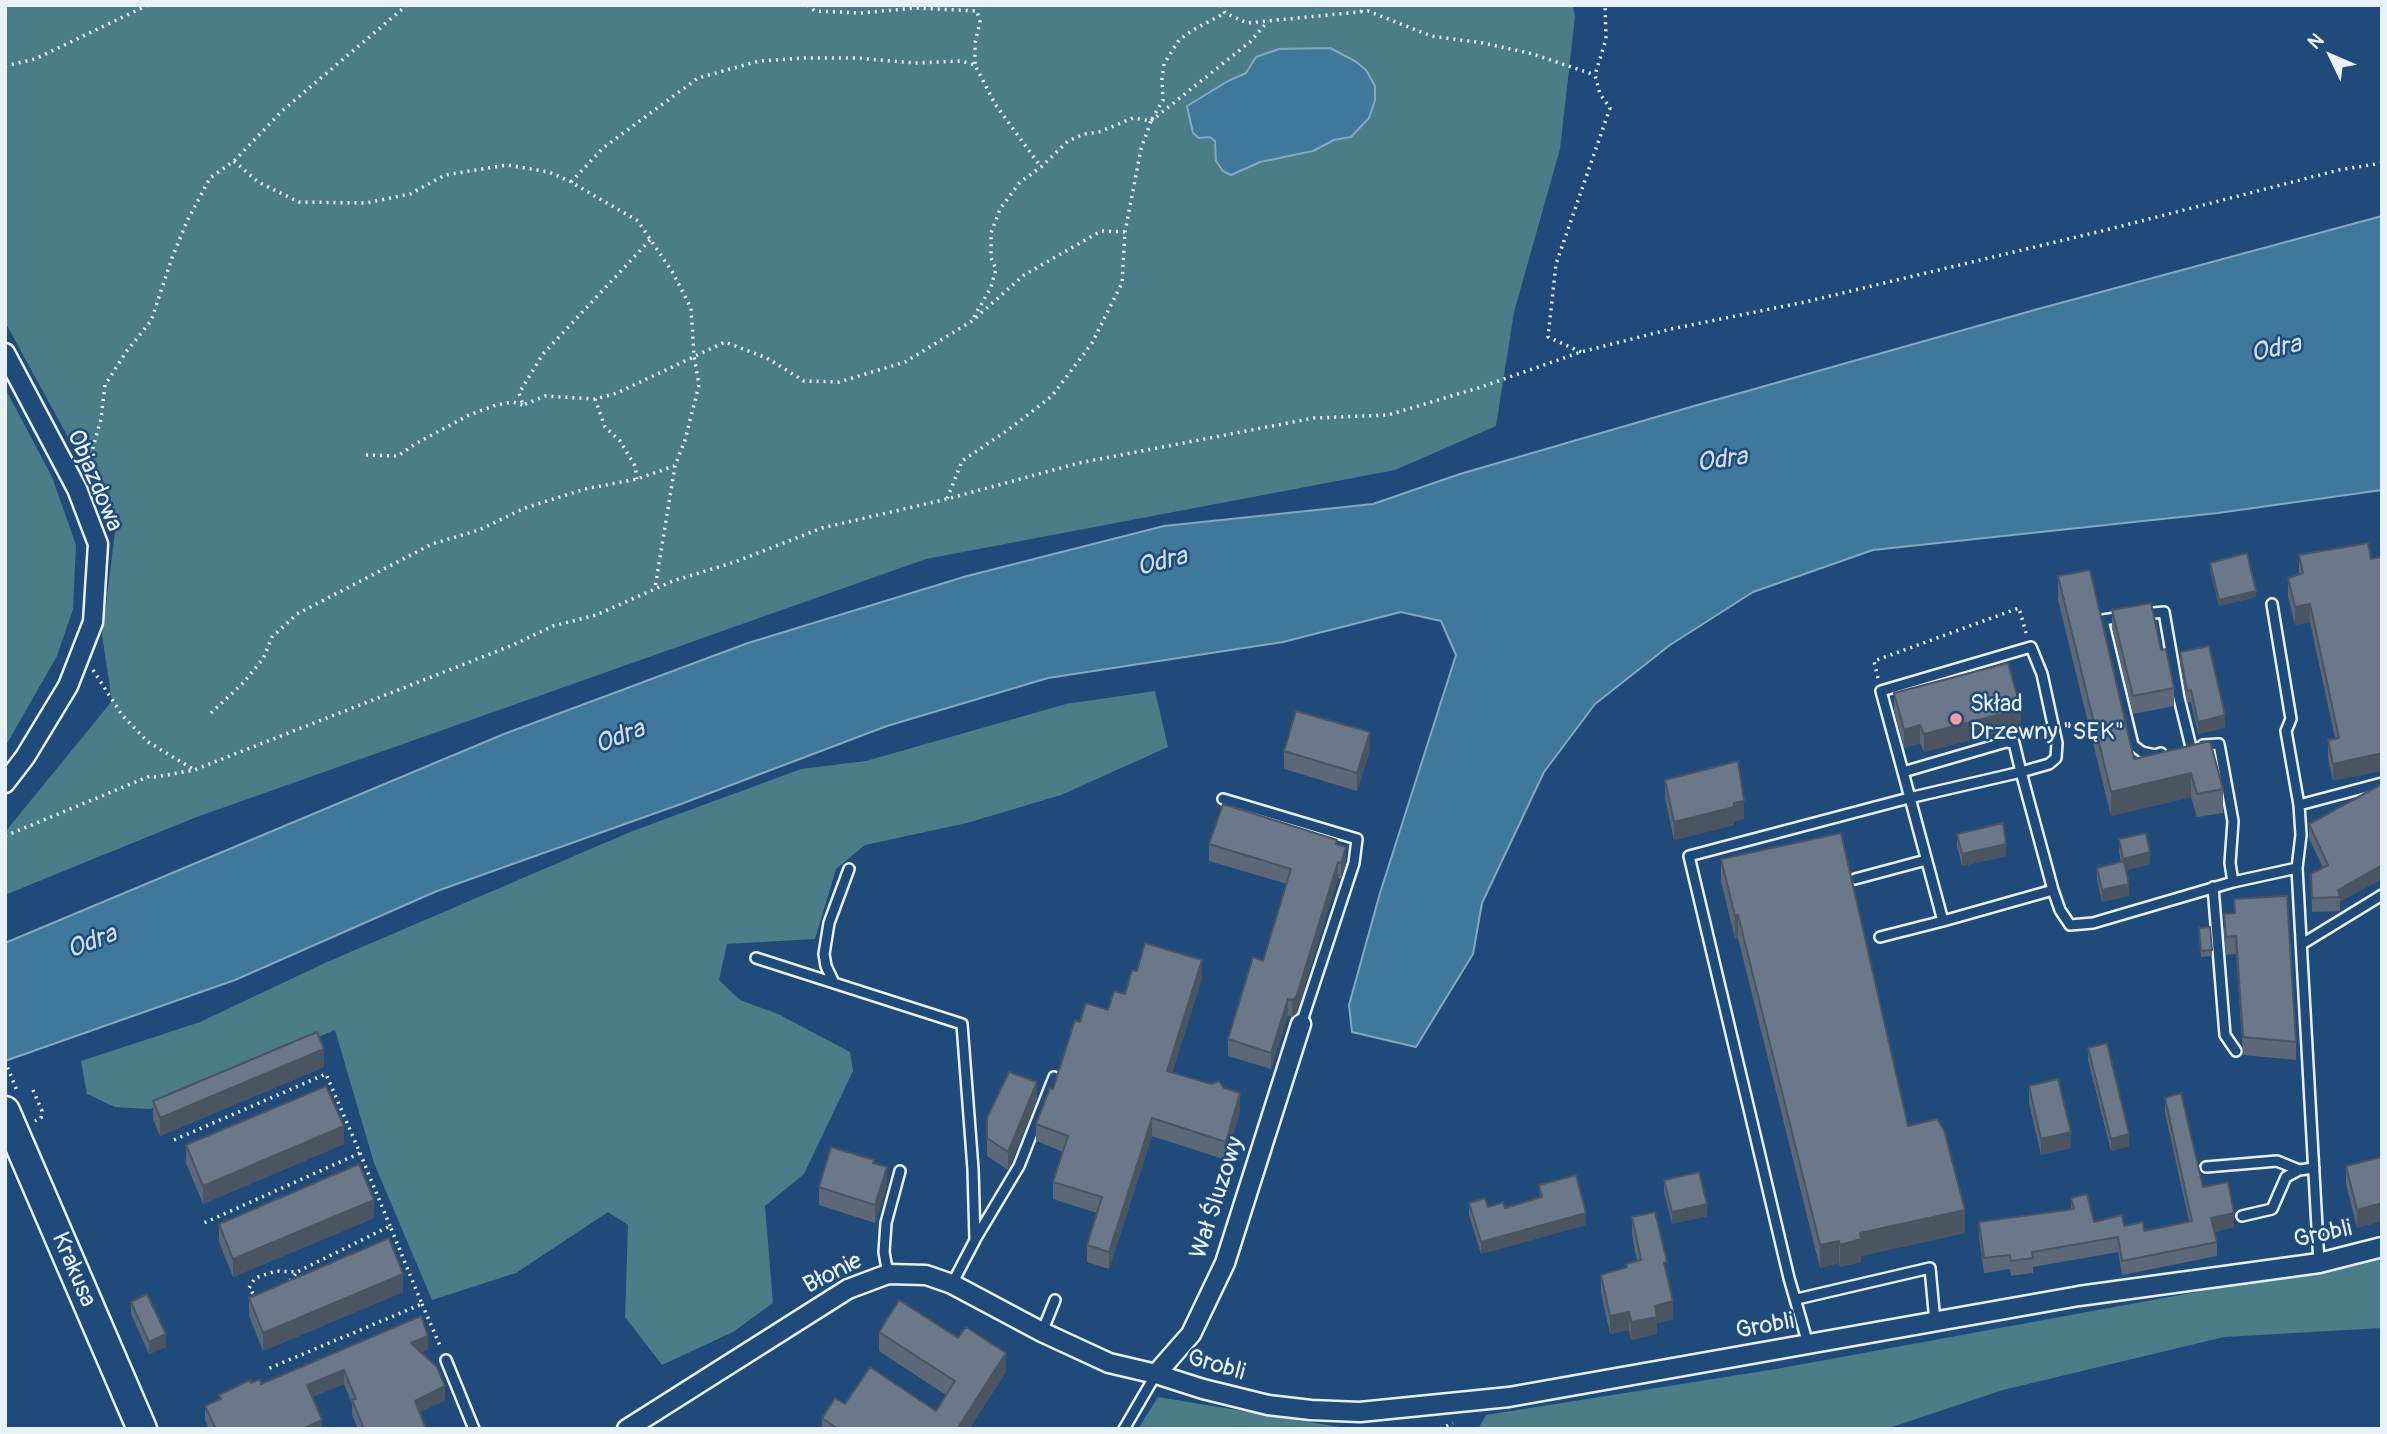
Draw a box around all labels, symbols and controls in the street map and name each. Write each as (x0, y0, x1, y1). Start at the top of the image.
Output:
north arrow (2296, 21, 2366, 91)
text: N (2303, 28, 2329, 54)
water label: Odra (2248, 329, 2304, 371)
street label: Objazdowa (60, 426, 128, 536)
water label: Odra (1695, 442, 1749, 480)
water label: Odra (1134, 542, 1190, 584)
place label: Skład Drzewny "SĘK" (1970, 691, 2124, 747)
marker: Skład Drzewny "SĘK" (1948, 711, 1964, 727)
water label: Odra (591, 714, 649, 762)
water label: Odra (63, 919, 121, 967)
street label: Wał Śluzowy (1185, 1133, 1251, 1263)
street label: Grobli (2291, 1215, 2355, 1255)
street label: Krakusa (44, 1228, 102, 1312)
street label: Błonie (799, 1247, 867, 1301)
street label: Grobli (1734, 1308, 1796, 1346)
street label: Grobli (1184, 1344, 1248, 1388)

